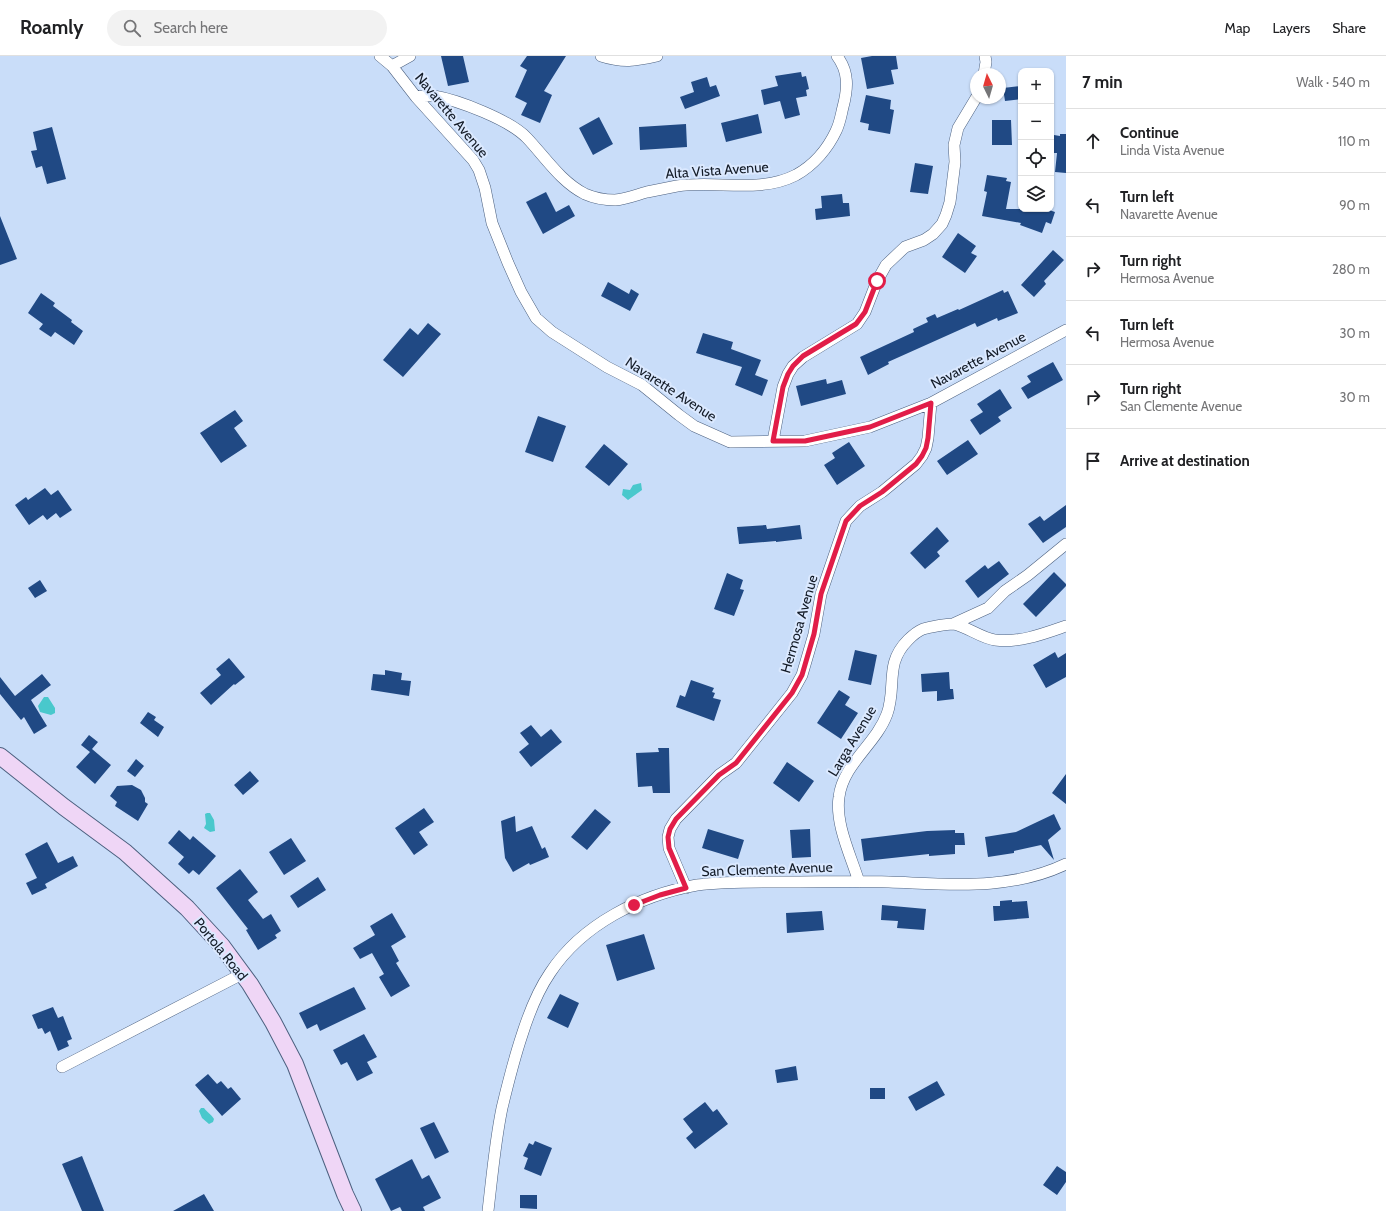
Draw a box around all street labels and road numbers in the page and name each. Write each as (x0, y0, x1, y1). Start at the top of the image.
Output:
street label: Navarette Avenue (411, 69, 493, 161)
street label: Alta Vista Avenue (665, 157, 769, 183)
street label: Navarette Avenue (927, 327, 1029, 393)
street label: Navarette Avenue (622, 353, 720, 425)
street label: Hermosa Avenue (776, 573, 822, 675)
street label: Larga Avenue (824, 702, 880, 780)
street label: San Clemente Avenue (701, 858, 833, 880)
street label: Portola Road (190, 914, 252, 984)

